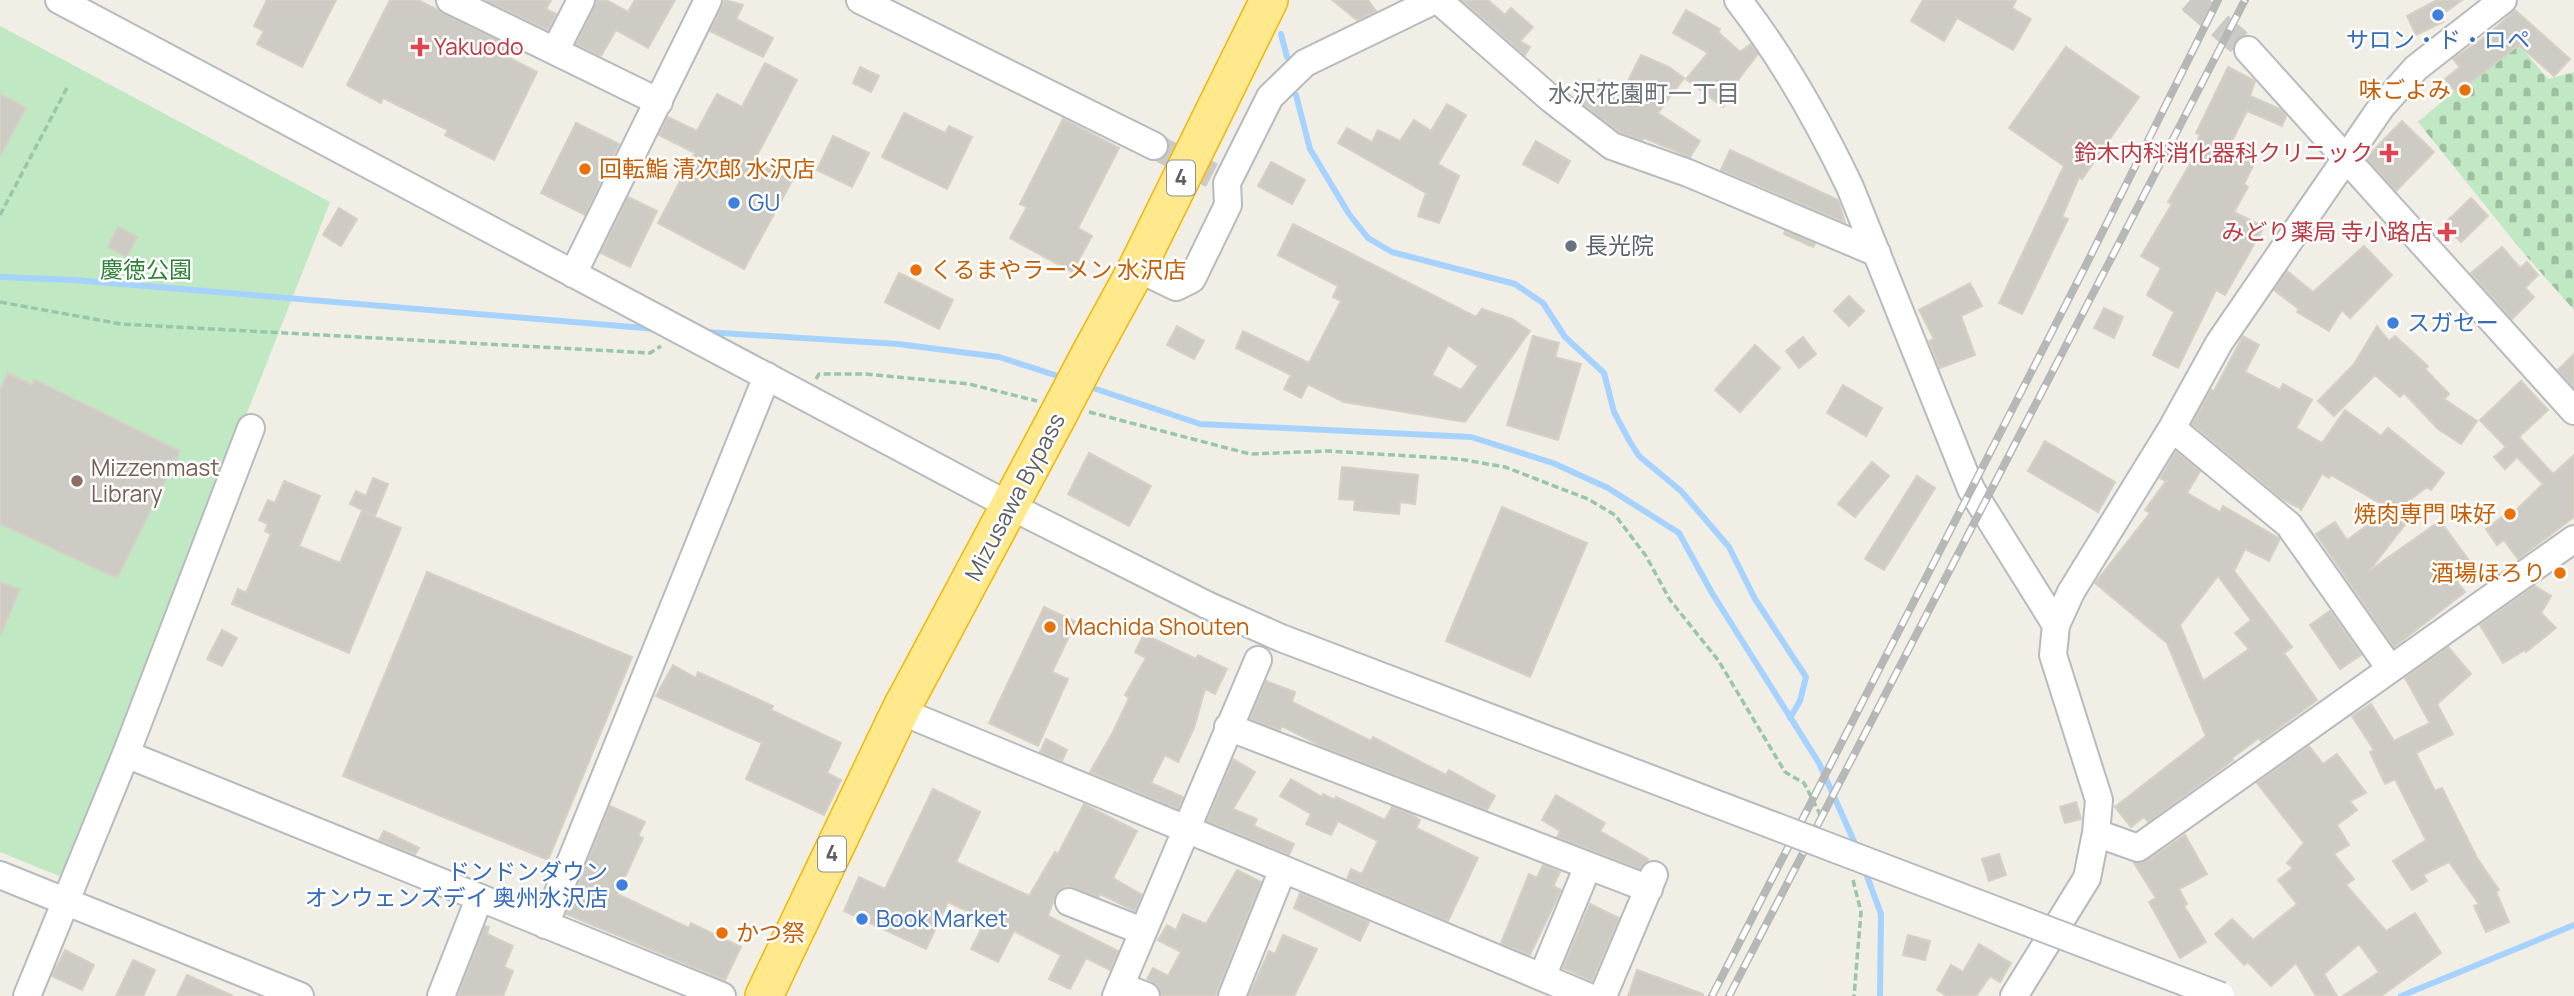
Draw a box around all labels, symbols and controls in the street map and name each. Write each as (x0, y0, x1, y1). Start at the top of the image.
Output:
marker: サロン・ド・ロペ (2430, 7, 2446, 23)
place label: サロン・ド・ロペ (2346, 23, 2530, 55)
place label: Yakuodo (434, 30, 524, 62)
marker: Yakuodo (412, 39, 428, 55)
place label: 味ごよみ (2359, 73, 2451, 105)
district label: 水沢花園町一丁目 (1548, 76, 1740, 109)
marker: 味ごよみ (2457, 82, 2473, 98)
place label: 鈴木内科消化器科クリニック (2074, 136, 2373, 168)
marker: 鈴木内科消化器科クリニック (2379, 143, 2399, 163)
place label: 回転鮨 清次郎 水沢店 (599, 152, 815, 184)
road number: 4 (1167, 160, 1195, 196)
marker: 回転鮨 清次郎 水沢店 (577, 161, 593, 177)
place label: GU (748, 186, 780, 218)
marker: GU (726, 195, 742, 211)
place label: みどり薬局 寺小路店 (2221, 215, 2433, 247)
marker: みどり薬局 寺小路店 (2439, 224, 2455, 240)
place label: 長光院 (1585, 229, 1654, 261)
marker: 長光院 (1563, 238, 1579, 254)
park label: 慶徳公園 (100, 253, 192, 285)
place label: くるまやラーメン 水沢店 (930, 253, 1186, 285)
marker: くるまやラーメン 水沢店 (908, 262, 924, 278)
place label: スガセー (2407, 306, 2499, 338)
marker: スガセー (2385, 315, 2401, 331)
street label: Mizusawa Bypass (956, 407, 1072, 586)
place label: Mizzenmast Library (91, 451, 219, 509)
marker: Mizzenmast Library (69, 473, 85, 489)
place label: 焼肉専門 味好 (2353, 497, 2496, 529)
marker: 焼肉専門 味好 (2502, 506, 2518, 522)
place label: 酒場ほろり (2431, 556, 2546, 588)
marker: 酒場ほろり (2552, 565, 2568, 581)
place label: Machida Shouten (1064, 610, 1250, 642)
marker: Machida Shouten (1042, 619, 1058, 635)
road number: 4 (818, 836, 846, 872)
place label: ドンドンダウン オンウェンズデイ 奥州水沢店 (305, 855, 608, 913)
marker: ドンドンダウン オンウェンズデイ 奥州水沢店 (614, 877, 630, 893)
place label: Book Market (876, 902, 1008, 934)
marker: Book Market (854, 911, 870, 927)
place label: かつ祭 (736, 916, 805, 948)
marker: かつ祭 (714, 925, 730, 941)

